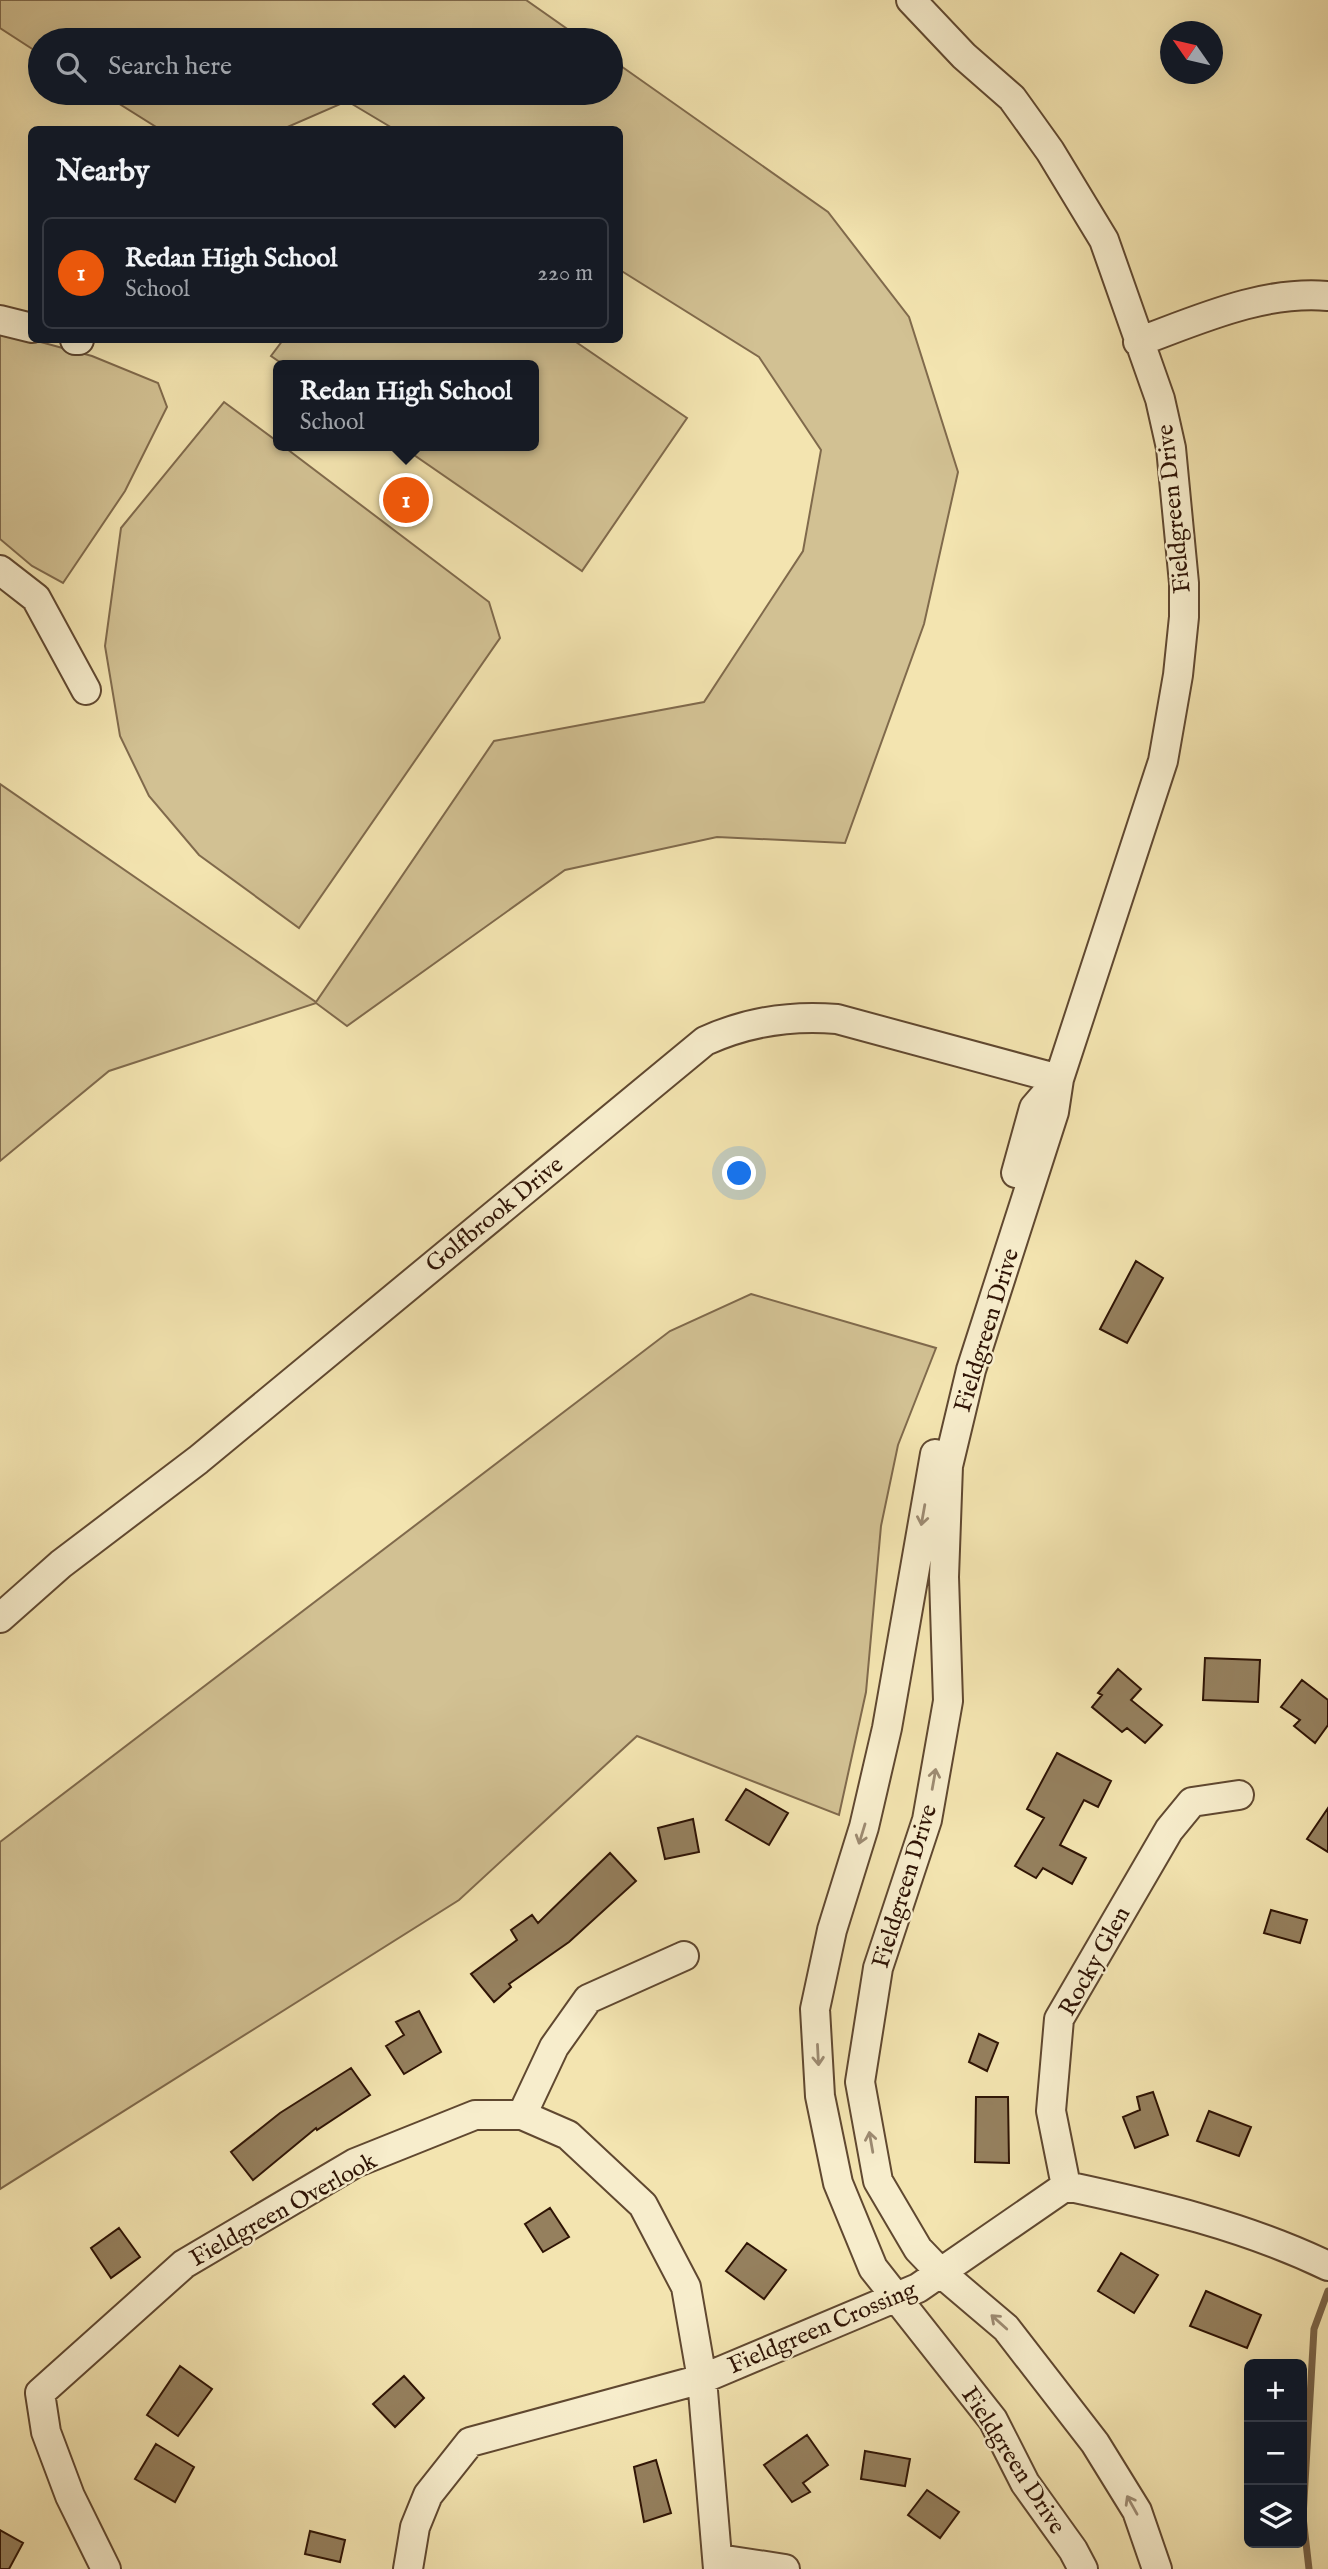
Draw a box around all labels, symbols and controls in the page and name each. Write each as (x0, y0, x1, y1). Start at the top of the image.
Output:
north arrow (1160, 21, 1223, 84)
search box (28, 28, 623, 105)
icon: search (52, 48, 90, 86)
text: Search here (108, 50, 232, 83)
text: Nearby (56, 153, 149, 191)
text: Redan High School (125, 242, 337, 275)
text: 1 (77, 259, 85, 288)
text: 220 m (537, 259, 593, 288)
text: School (125, 275, 190, 304)
popup (273, 360, 539, 451)
text: Redan High School (300, 375, 512, 408)
text: School (300, 408, 365, 437)
street label: Fieldgreen Drive (1150, 423, 1199, 595)
pin: 1 (383, 474, 429, 526)
street label: Golfbrook Drive (420, 1150, 570, 1280)
your location (722, 1156, 756, 1190)
street label: Fieldgreen Drive (948, 1245, 1027, 1416)
one-way arrow (916, 1503, 930, 1526)
one-way arrow (928, 1768, 941, 1791)
street label: Fieldgreen Drive (866, 1801, 945, 1972)
one-way arrow (854, 1823, 867, 1845)
street label: Rocky Glen (1053, 1901, 1138, 2022)
one-way arrow (811, 2044, 824, 2067)
one-way arrow (863, 2131, 877, 2154)
street label: Fieldgreen Overlook (185, 2146, 383, 2275)
street label: Fieldgreen Crossing (724, 2274, 922, 2382)
one-way arrow (990, 2314, 1008, 2330)
map controls (1244, 2359, 1307, 2548)
button: + (1244, 2359, 1307, 2422)
street label: Fieldgreen Drive (954, 2381, 1072, 2540)
button: − (1244, 2422, 1307, 2485)
button: layers (1244, 2485, 1307, 2548)
one-way arrow (1125, 2496, 1139, 2516)

